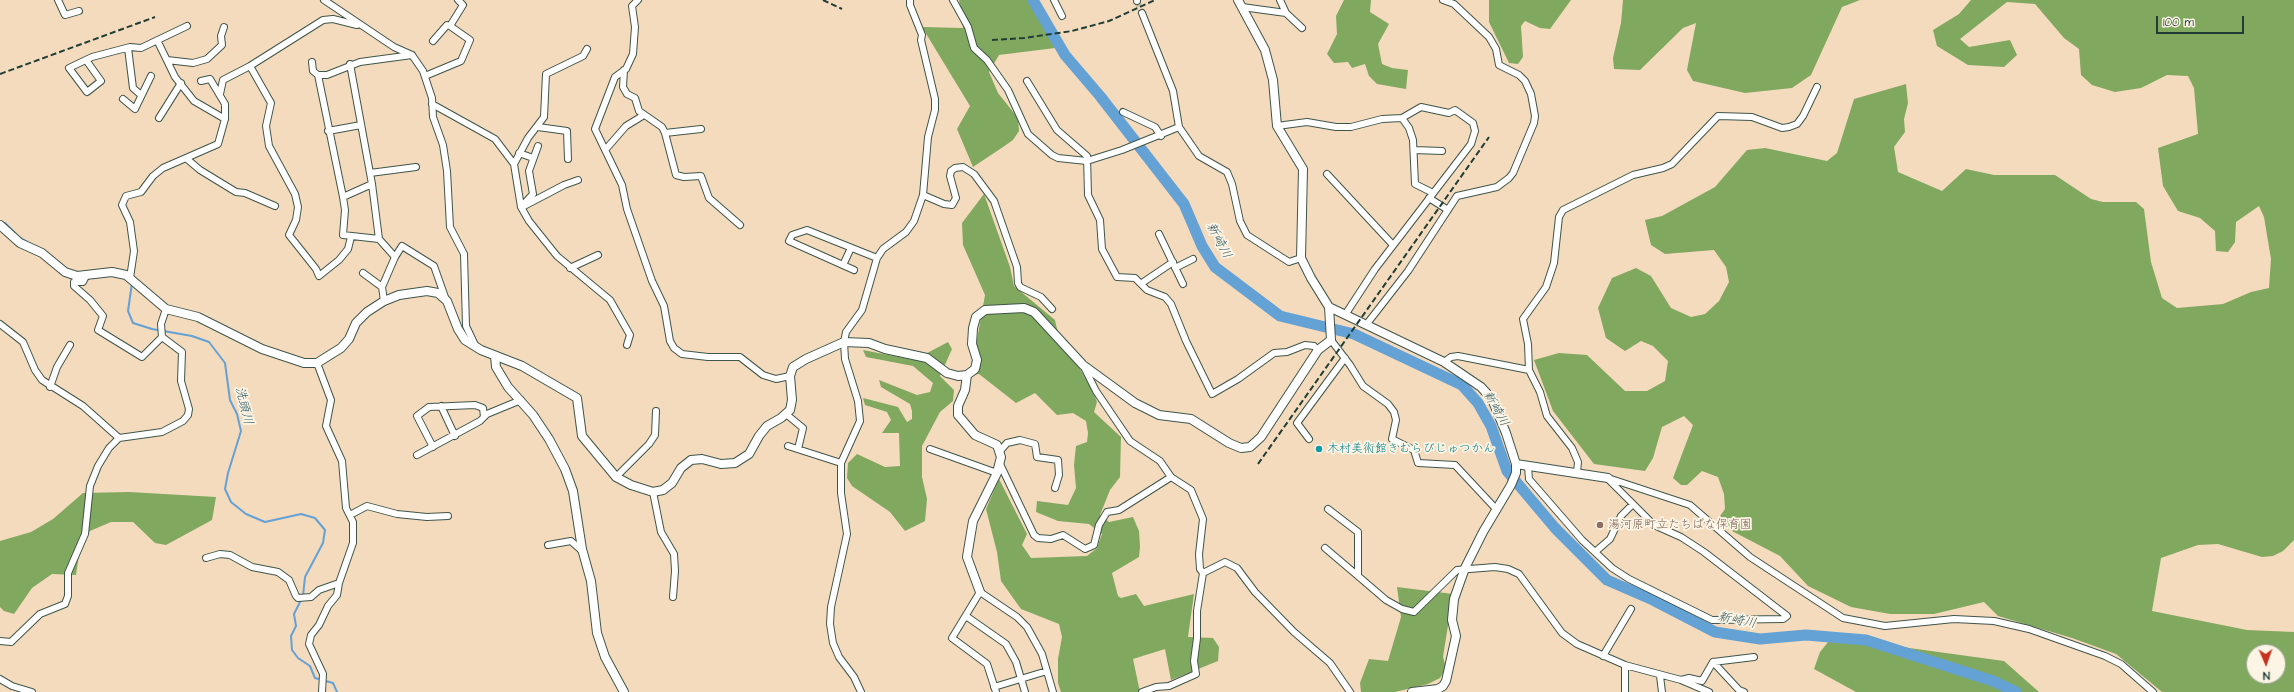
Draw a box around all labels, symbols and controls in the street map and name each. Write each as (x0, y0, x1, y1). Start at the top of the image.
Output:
scale bar (2158, 8, 2246, 34)
text: 100 m (2163, 14, 2194, 31)
water label: 新崎川 (1202, 220, 1234, 262)
water label: 洗頭川 (231, 385, 255, 427)
water label: 新崎川 (1478, 388, 1512, 430)
place label: 木村美術館きむらびじゅつかん (1327, 442, 1495, 456)
marker: 木村美術館きむらびじゅつかん (1314, 444, 1324, 454)
place label: 湯河原町立たちばな保育園 (1608, 518, 1752, 532)
marker: 湯河原町立たちばな保育園 (1595, 520, 1605, 530)
water label: 新崎川 (1716, 610, 1758, 632)
north arrow (2246, 644, 2286, 684)
text: N (2263, 668, 2270, 683)

